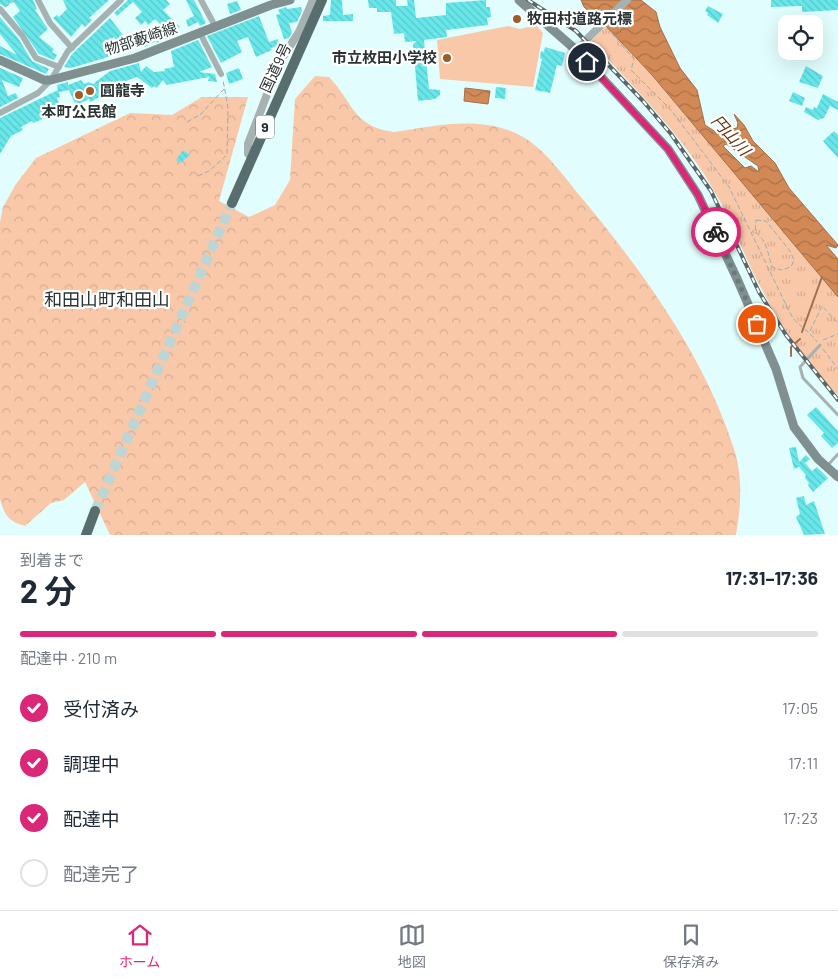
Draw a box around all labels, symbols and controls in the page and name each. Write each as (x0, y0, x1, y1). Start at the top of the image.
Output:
place label: 牧田村道路元標 (527, 9, 632, 27)
marker: 牧田村道路元標 (511, 13, 523, 25)
map controls (778, 15, 823, 60)
button: locate (778, 15, 823, 60)
street label: 物部藪崎線 (102, 18, 179, 58)
street label: 国道9号 (256, 40, 294, 95)
pin (566, 41, 608, 83)
place label: 市立枚田小学校 (332, 48, 437, 66)
icon: home (573, 48, 601, 76)
marker: 市立枚田小学校 (441, 52, 453, 64)
place label: 圓龍寺 (100, 81, 145, 99)
marker: 圓龍寺 (84, 85, 96, 97)
marker: 本町公民館 (73, 89, 85, 101)
place label: 本町公民館 (41, 102, 117, 120)
water label: 円山川 (708, 110, 756, 160)
road number: 9 (256, 115, 274, 138)
courier (691, 207, 741, 257)
icon: bike (702, 218, 730, 246)
district label: 和田山町和田山 (44, 288, 170, 310)
pin (736, 303, 778, 345)
icon: bag (743, 310, 771, 338)
text: 到着まで (20, 550, 84, 569)
text: 17:31–17:36 (725, 566, 818, 589)
text: 2 分 (20, 571, 76, 609)
text: 配達中 · 210 m (20, 648, 117, 667)
icon: check (20, 694, 48, 722)
text: 受付済み (63, 697, 139, 720)
text: 17:05 (782, 698, 818, 717)
icon: check (20, 749, 48, 777)
text: 調理中 (63, 752, 120, 775)
text: 17:11 (788, 753, 818, 772)
icon: check (20, 804, 48, 832)
text: 配達中 (63, 807, 120, 830)
text: 17:23 (783, 808, 818, 827)
text: 配達完了 (63, 862, 139, 885)
tab: ホーム (119, 921, 160, 971)
tab: 地図 (398, 921, 426, 971)
tab: 保存済み (663, 921, 719, 971)

